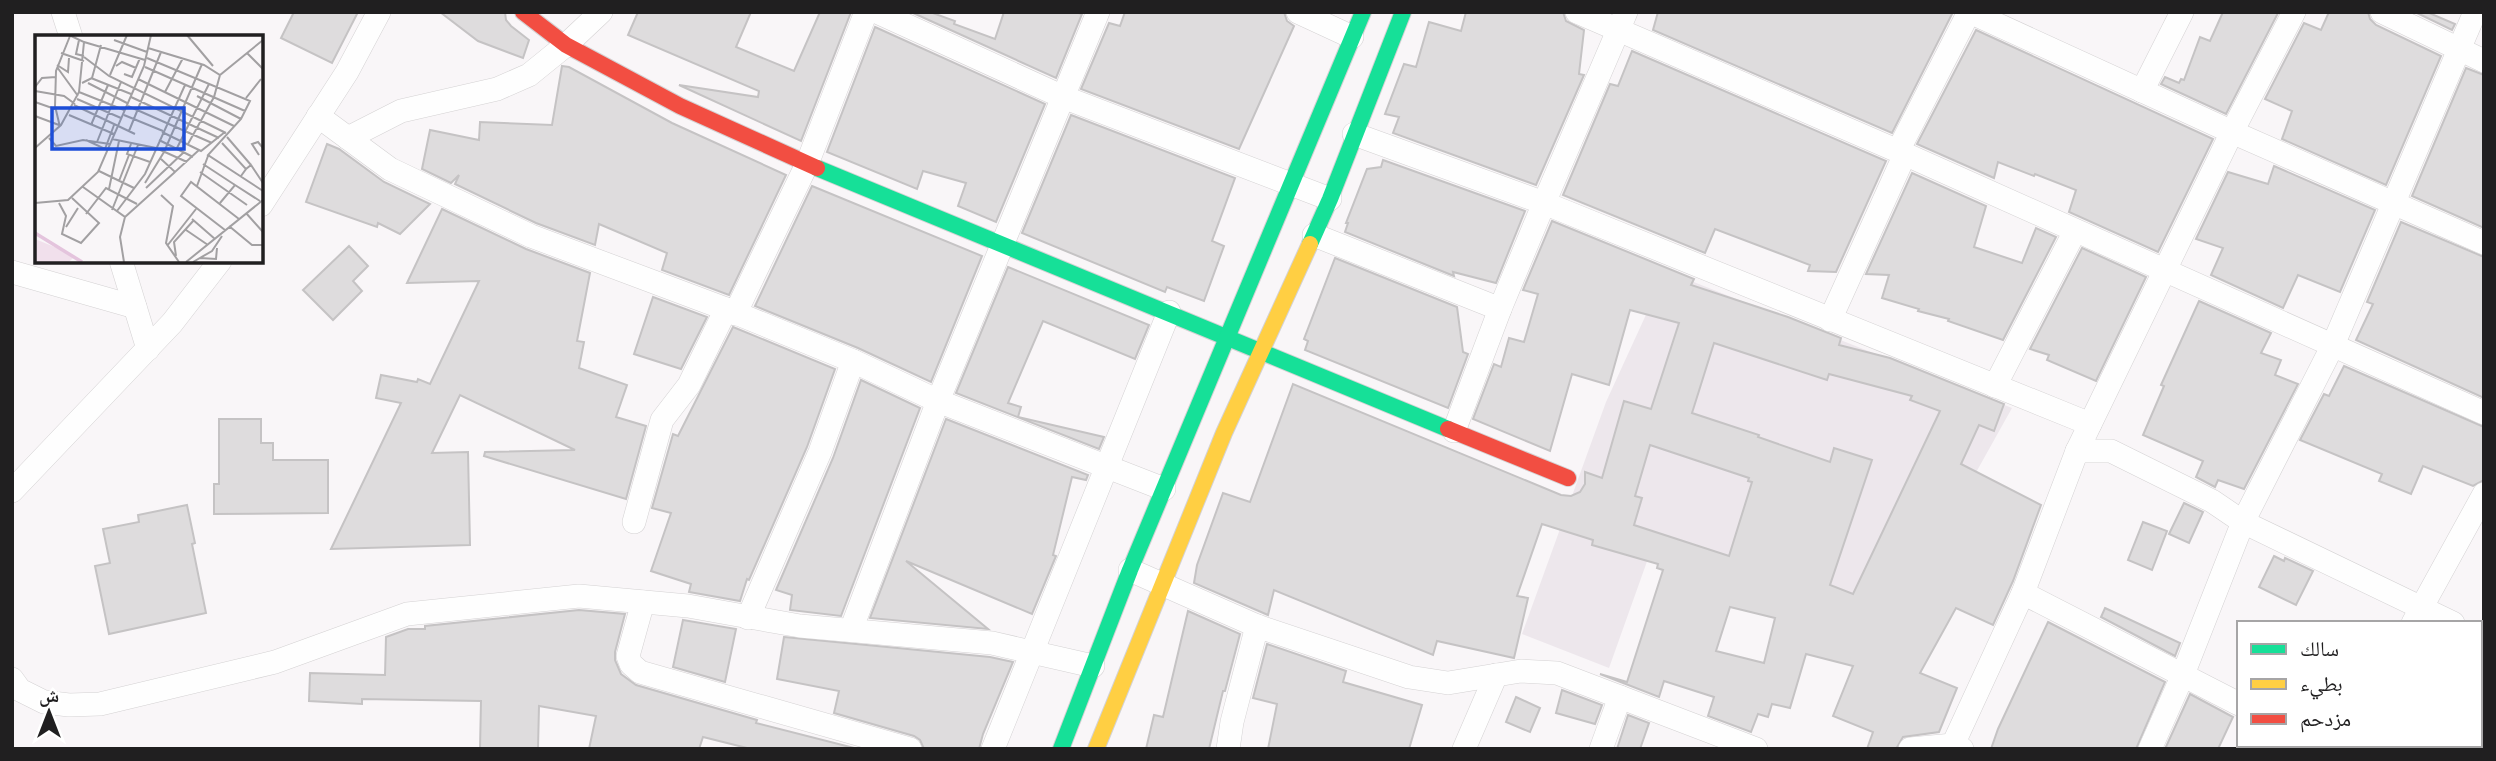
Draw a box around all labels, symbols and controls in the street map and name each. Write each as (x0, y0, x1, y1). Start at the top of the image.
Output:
inset map (35, 35, 262, 262)
legend (2237, 621, 2482, 747)
text: سالك (2300, 637, 2339, 660)
text: بطيء (2300, 672, 2343, 700)
north arrow (14, 677, 84, 747)
text: ش (39, 685, 59, 707)
text: مزدحم (2300, 707, 2351, 733)

